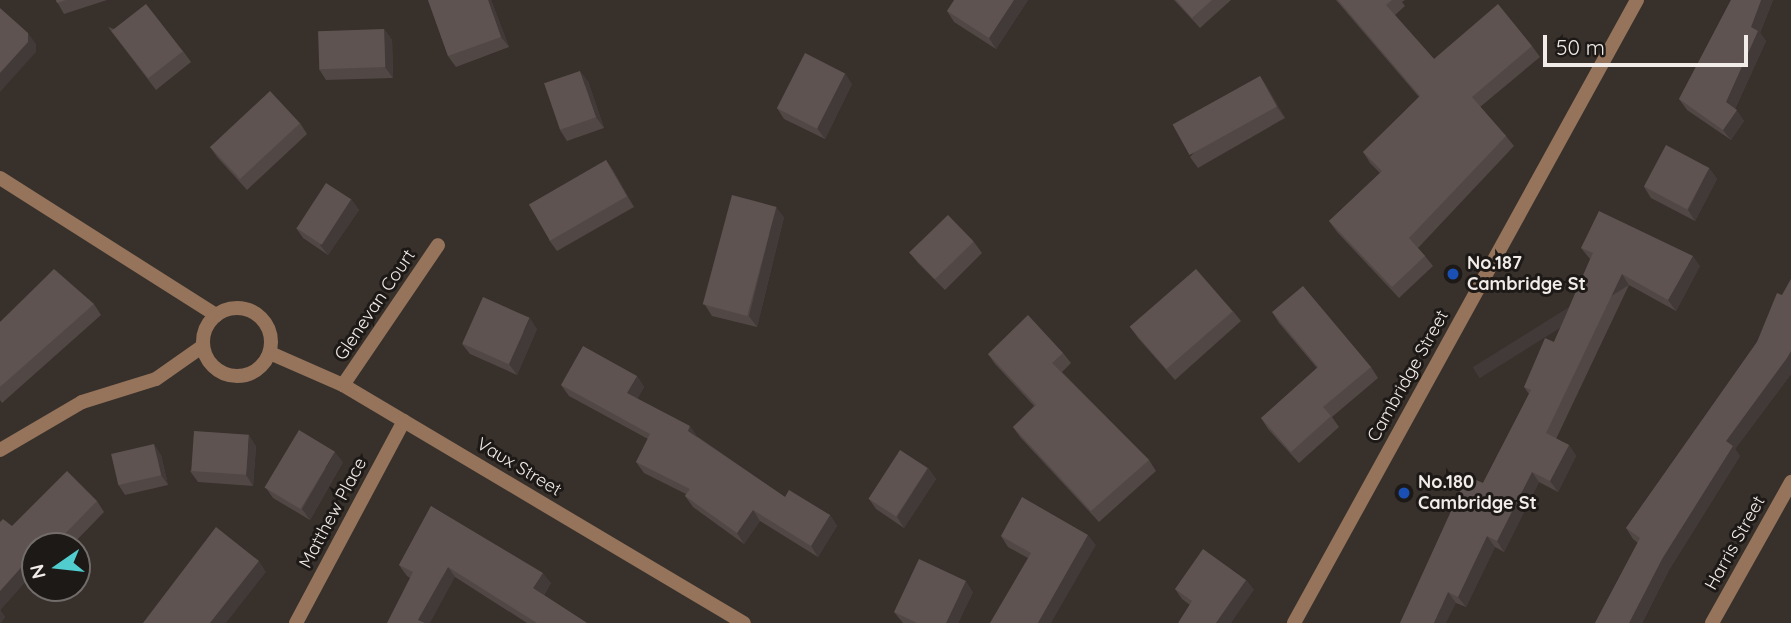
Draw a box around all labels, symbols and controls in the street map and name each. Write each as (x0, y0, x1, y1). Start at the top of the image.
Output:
scale bar (1546, 21, 1751, 65)
text: 50 m (1556, 34, 1605, 60)
street label: Glenevan Court (330, 246, 420, 364)
place label: No.187 Cambridge St (1467, 253, 1586, 296)
marker: No.187 Cambridge St (1445, 266, 1461, 282)
street label: Cambridge Street (1363, 307, 1453, 445)
street label: Vaux Street (472, 433, 566, 501)
street label: Matthew Place (295, 454, 371, 572)
place label: No.180 Cambridge St (1418, 472, 1537, 514)
marker: No.180 Cambridge St (1396, 485, 1412, 501)
street label: Harris Street (1700, 492, 1770, 594)
north arrow (21, 532, 91, 602)
text: N (24, 562, 51, 581)

